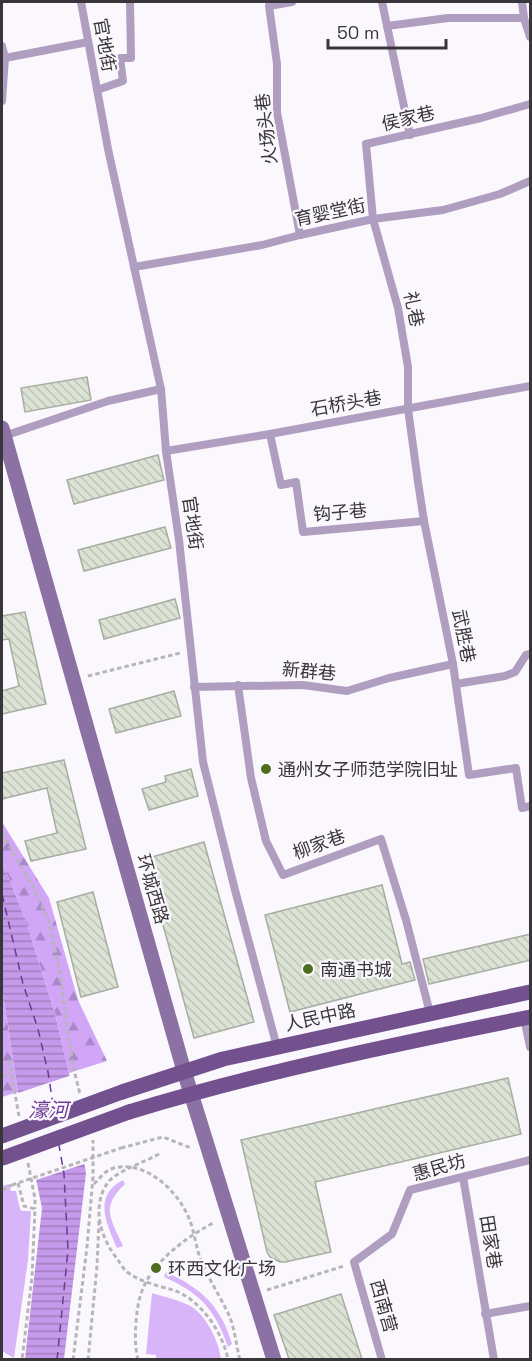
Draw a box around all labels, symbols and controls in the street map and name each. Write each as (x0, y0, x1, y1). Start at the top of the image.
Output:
scale bar (328, 12, 446, 50)
street label: 官地街 (89, 16, 121, 74)
text: 50 m (337, 21, 379, 44)
street label: 火场头巷 (250, 92, 282, 166)
street label: 侯家巷 (379, 101, 437, 135)
street label: 育婴堂街 (292, 193, 368, 231)
street label: 礼巷 (399, 289, 429, 329)
street label: 石桥头巷 (309, 385, 383, 421)
street label: 官地街 (178, 495, 208, 551)
street label: 钩子巷 (312, 498, 368, 526)
street label: 武胜巷 (448, 607, 480, 665)
street label: 新群巷 (281, 657, 337, 685)
place label: 通州女子师范学院旧址 (278, 758, 458, 781)
marker: 通州女子师范学院旧址 (259, 762, 273, 776)
street label: 柳家巷 (290, 824, 348, 864)
street label: 环城西路 (132, 851, 174, 927)
place label: 南通书城 (320, 958, 392, 981)
marker: 南通书城 (301, 962, 315, 976)
street label: 人民中路 (282, 998, 358, 1036)
water label: 濠河 (28, 1097, 72, 1123)
street label: 惠民坊 (410, 1149, 468, 1185)
street label: 田家巷 (475, 1214, 507, 1270)
place label: 环西文化广场 (168, 1257, 276, 1280)
marker: 环西文化广场 (149, 1261, 163, 1275)
street label: 西南营 (366, 1277, 402, 1335)

